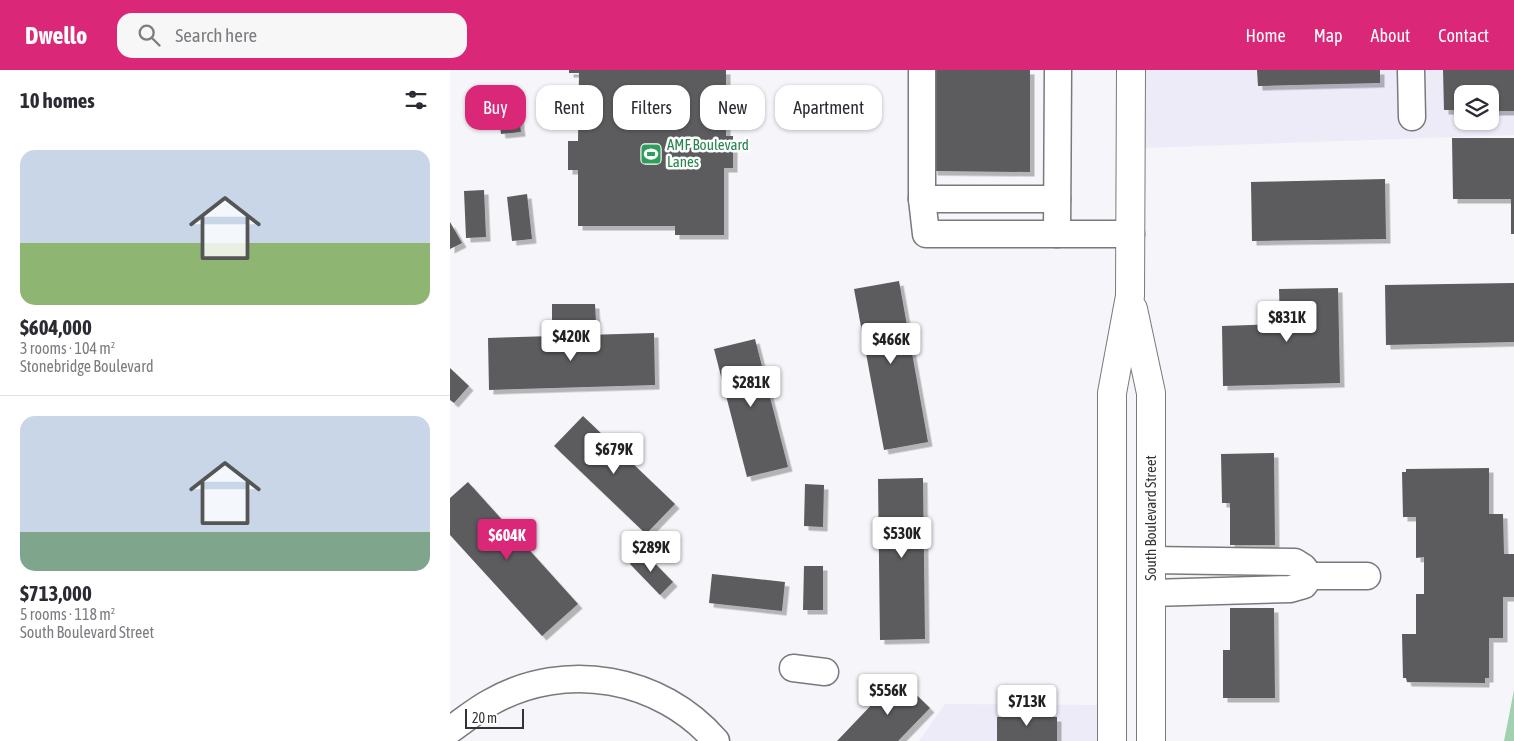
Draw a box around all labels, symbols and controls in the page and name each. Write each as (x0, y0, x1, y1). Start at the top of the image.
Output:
search box (117, 13, 467, 58)
icon: search (135, 21, 163, 49)
text: Dwello (25, 22, 87, 49)
text: Search here (175, 24, 257, 46)
text: Home (1246, 25, 1286, 46)
text: Map (1314, 25, 1343, 46)
text: About (1371, 25, 1410, 46)
text: Contact (1438, 25, 1489, 46)
chip: Buy (465, 85, 526, 130)
chip: Rent (536, 85, 603, 130)
chip: Filters (613, 85, 690, 130)
chip: New (700, 85, 765, 130)
chip: Apartment (775, 85, 882, 130)
map controls (1454, 85, 1499, 130)
button: layers (1454, 85, 1499, 130)
icon: filters (402, 86, 430, 114)
text: 10 homes (20, 88, 95, 112)
place label: AMF Boulevard Lanes (667, 136, 749, 170)
sports icon: AMF Boulevard Lanes (639, 142, 663, 166)
icon: home (180, 183, 270, 273)
pin: $831K (1252, 300, 1322, 343)
text: $831K (1268, 308, 1306, 326)
text: $604,000 (20, 315, 92, 339)
pin: $420K (536, 320, 606, 362)
pin: $466K (856, 322, 926, 365)
text: $420K (552, 327, 590, 345)
text: $466K (872, 330, 910, 348)
text: 3 rooms · 104 m² (20, 339, 115, 357)
text: Stonebridge Boulevard (20, 357, 154, 375)
pin: $281K (716, 366, 786, 408)
text: $281K (732, 373, 770, 391)
pin: $679K (579, 432, 649, 475)
text: $679K (595, 440, 633, 458)
icon: home (180, 448, 270, 538)
street label: South Boulevard Street (1142, 455, 1159, 581)
pin: $530K (867, 516, 937, 559)
pin: $604K (472, 518, 542, 561)
text: $530K (883, 524, 921, 542)
text: $604K (488, 526, 526, 544)
pin: $289K (616, 530, 686, 573)
text: $289K (632, 538, 670, 556)
text: $713,000 (20, 581, 92, 605)
text: 5 rooms · 118 m² (20, 605, 115, 623)
text: South Boulevard Street (20, 623, 154, 641)
pin: $556K (853, 674, 923, 716)
text: $556K (869, 681, 907, 699)
pin: $713K (992, 684, 1062, 727)
text: $713K (1008, 692, 1046, 710)
scale bar (465, 706, 524, 729)
text: 20 m (472, 710, 497, 726)

